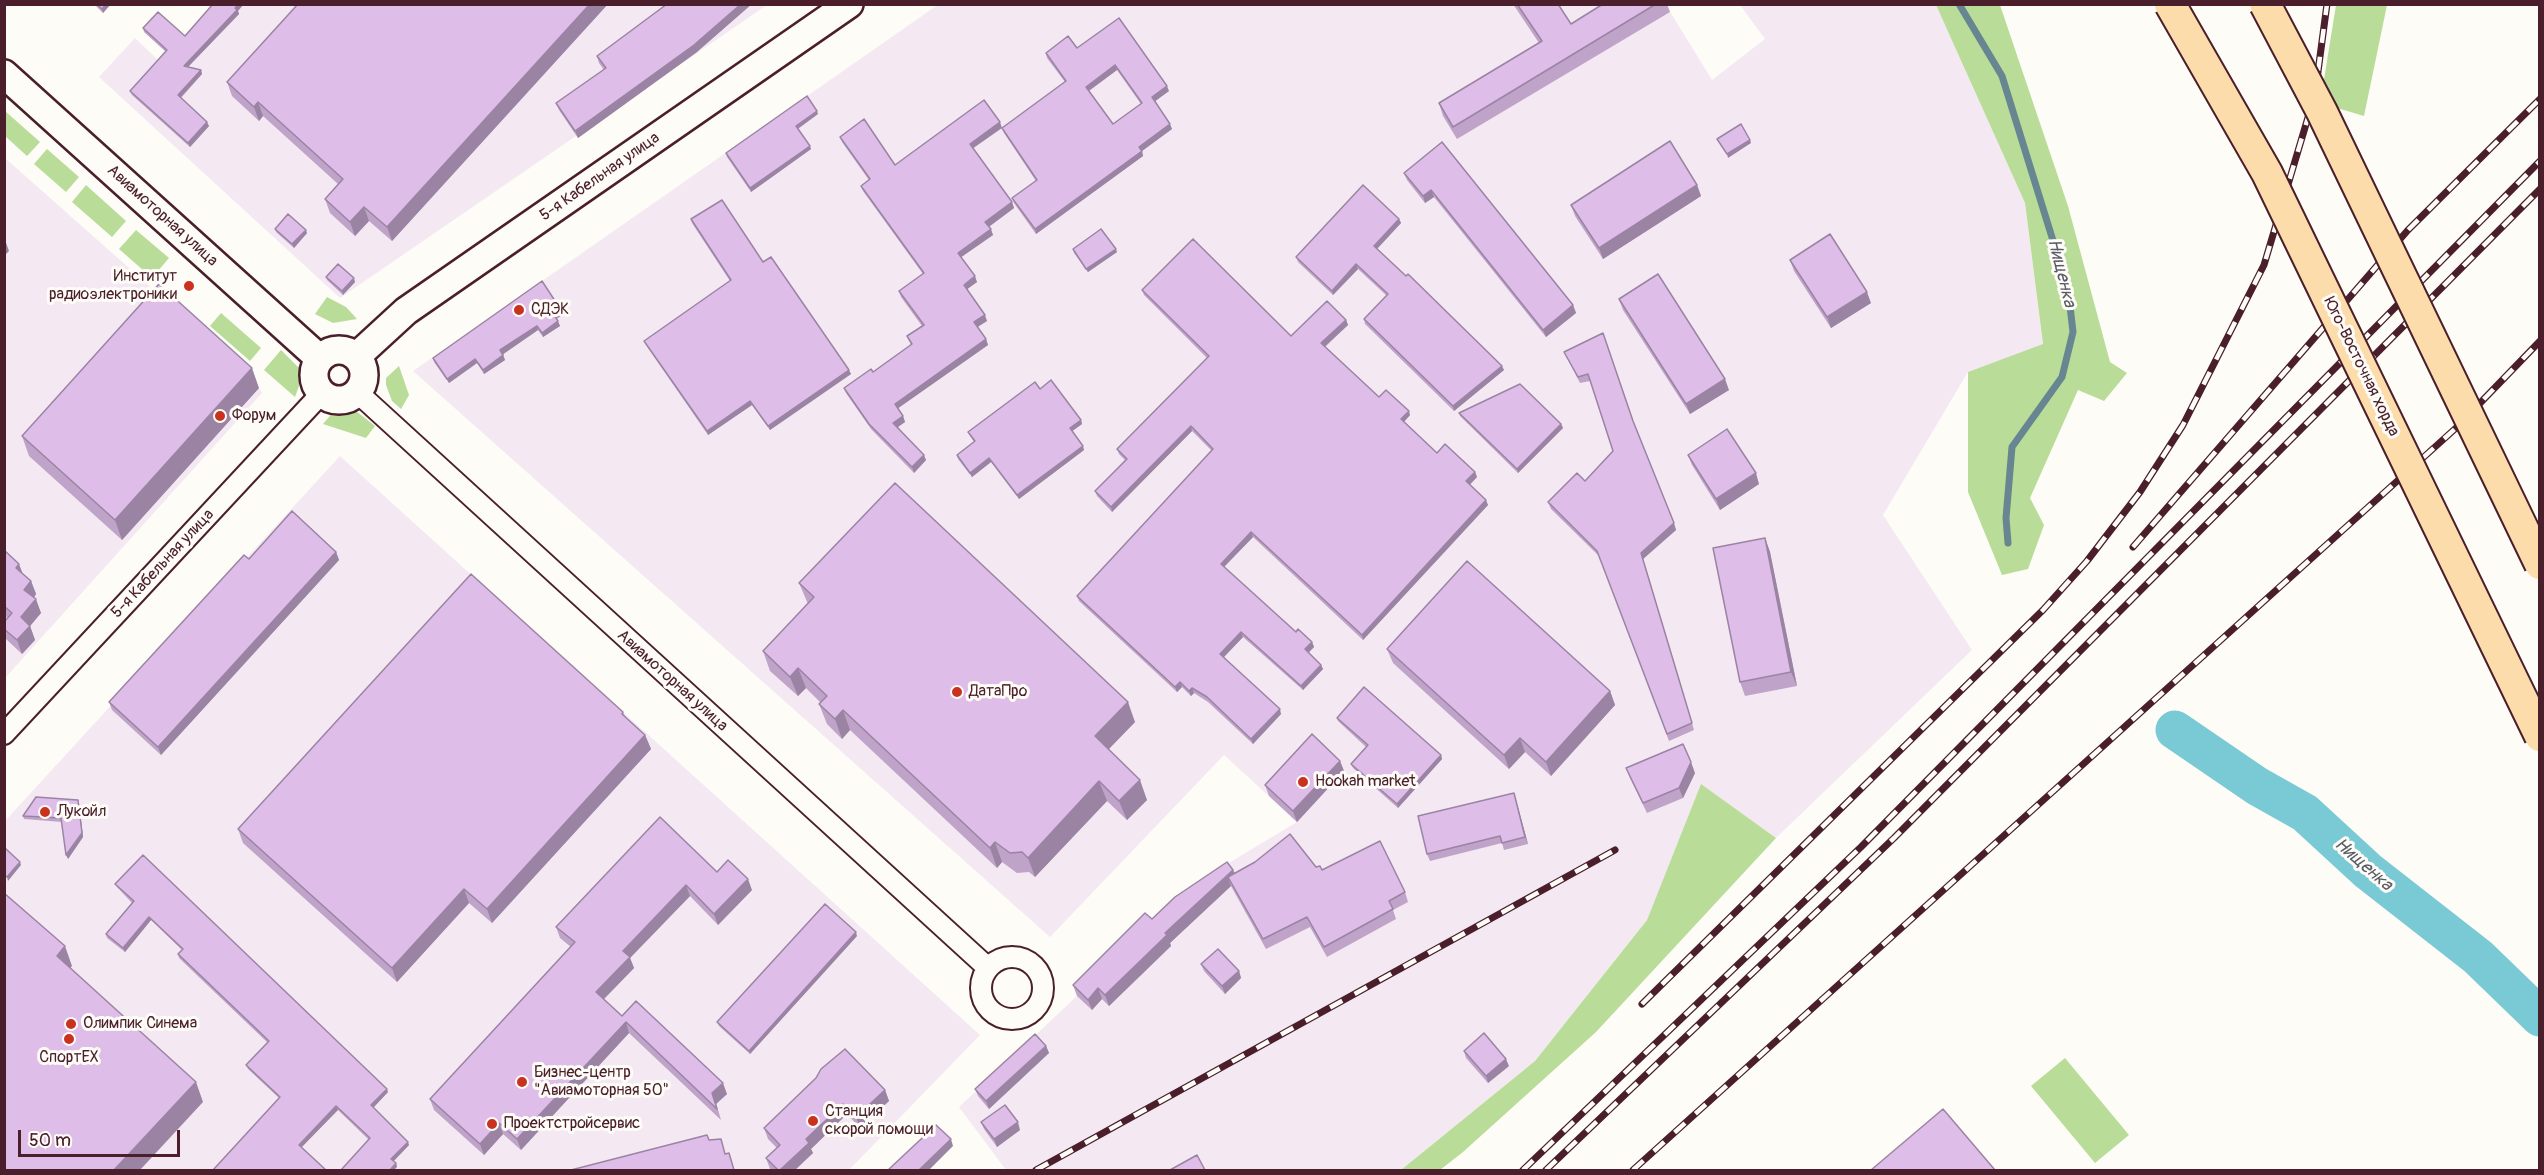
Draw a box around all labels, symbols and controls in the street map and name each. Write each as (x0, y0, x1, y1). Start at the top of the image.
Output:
street label: 5-я Кабельная улица (536, 128, 664, 226)
street label: Авиамоторная улица (103, 161, 221, 271)
water label: Нищенка (2042, 237, 2080, 309)
place label: Институт радиоэлектроники (49, 267, 177, 305)
marker: Институт радиоэлектроники (182, 279, 196, 293)
street label: Юго-Восточная хорда (2319, 294, 2403, 440)
place label: СДЭК (531, 300, 569, 320)
marker: СДЭК (512, 303, 526, 317)
place label: Форум (232, 406, 276, 426)
marker: Форум (213, 409, 227, 423)
street label: 5-я Кабельная улица (108, 506, 218, 622)
street label: Авиамоторная улица (613, 626, 731, 736)
place label: ДатаПро (969, 682, 1027, 702)
marker: ДатаПро (950, 685, 964, 699)
place label: Hookah market (1315, 772, 1416, 792)
marker: Hookah market (1296, 775, 1310, 789)
place label: Лукойл (57, 802, 106, 822)
marker: Лукойл (38, 805, 52, 819)
water label: Нищенка (2330, 834, 2396, 896)
place label: Олимпик Синема (83, 1014, 197, 1034)
marker: Олимпик Синема (64, 1017, 78, 1031)
marker: СпортEX (62, 1032, 76, 1046)
place label: СпортEX (39, 1048, 99, 1068)
place label: Бизнес-центр "Авиамоторная 50" (534, 1063, 669, 1101)
marker: Бизнес-центр "Авиамоторная 50" (515, 1075, 529, 1089)
place label: Станция скорой помощи (825, 1102, 933, 1140)
place label: Проектстройсервис (504, 1114, 640, 1134)
marker: Станция скорой помощи (806, 1114, 820, 1128)
marker: Проектстройсервис (485, 1117, 499, 1131)
scale bar (21, 1118, 183, 1156)
text: 50 m (29, 1129, 71, 1152)

